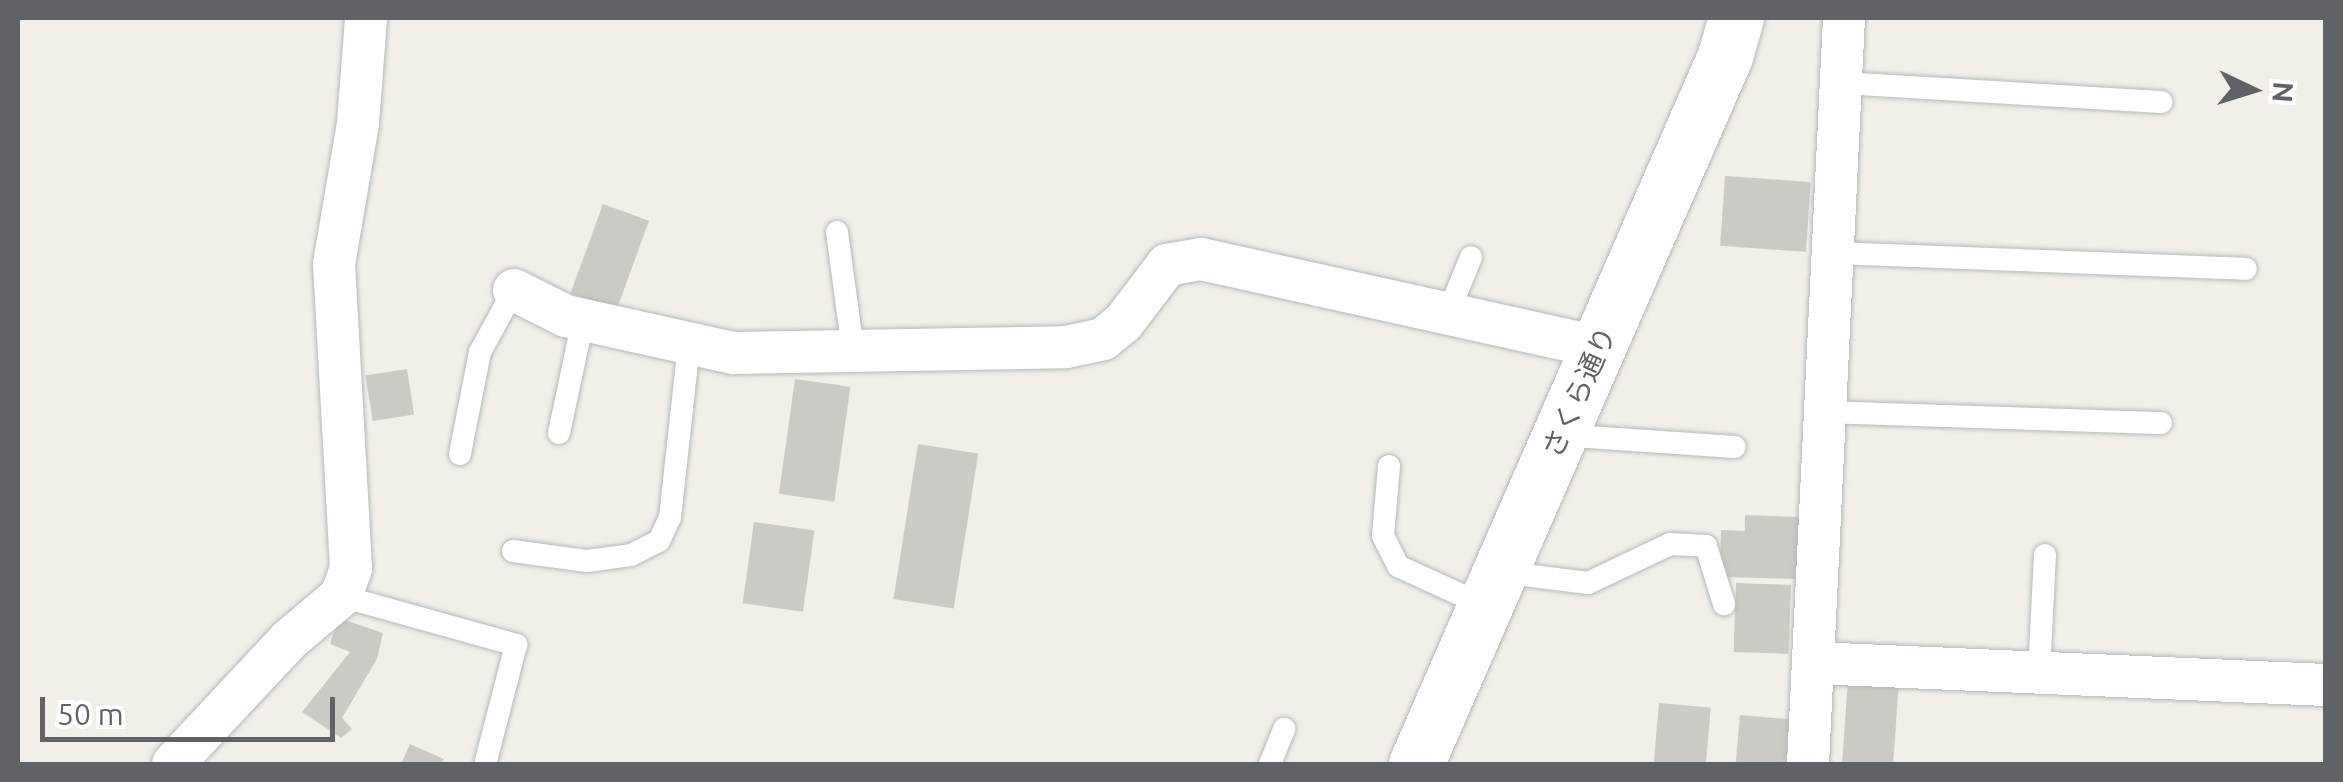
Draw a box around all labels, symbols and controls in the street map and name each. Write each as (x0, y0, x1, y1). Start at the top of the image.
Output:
north arrow (2203, 40, 2303, 140)
text: N (2267, 81, 2300, 104)
street label: さくら通り (1535, 321, 1623, 463)
scale bar (45, 677, 340, 739)
text: 50 m (57, 697, 124, 731)

